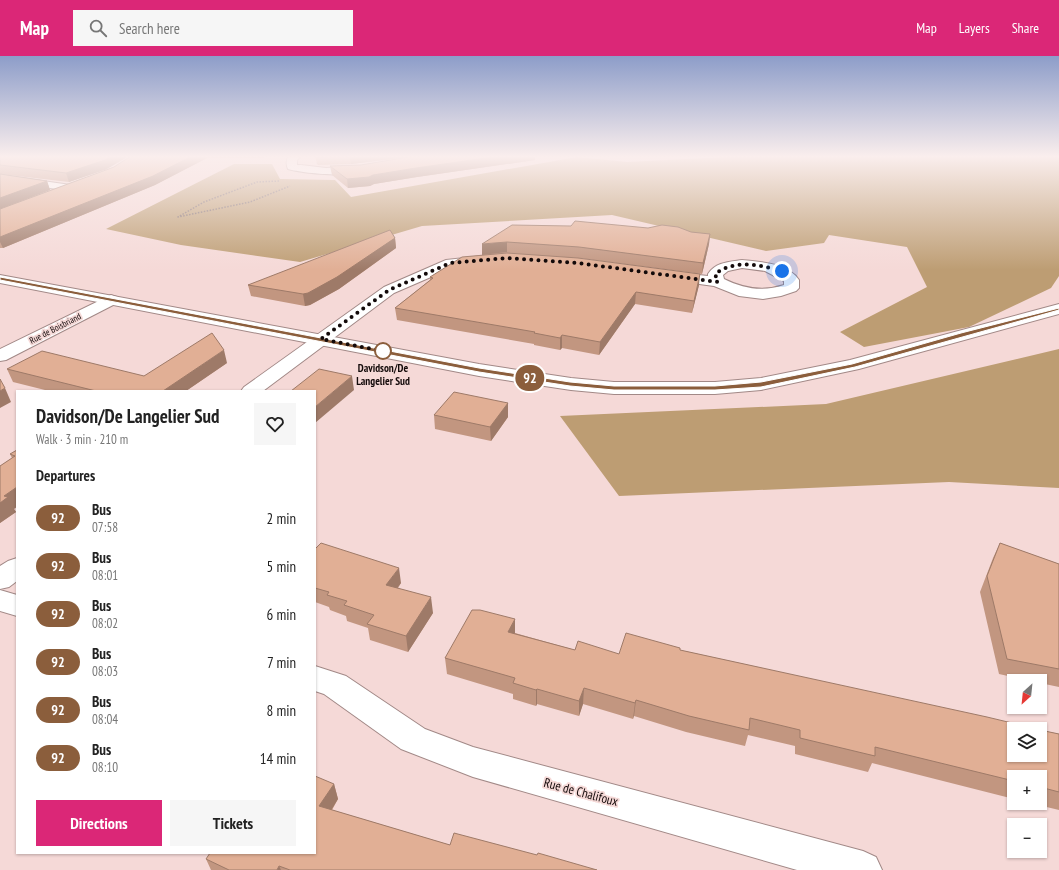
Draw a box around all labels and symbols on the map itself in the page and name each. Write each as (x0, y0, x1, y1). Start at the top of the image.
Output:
your location (772, 261, 792, 281)
street label: Rue de Boisbriand (27, 310, 83, 346)
marker: Davidson/De Langelier Sud (374, 342, 392, 360)
place label: Davidson/De Langelier Sud (356, 361, 410, 388)
line badge: 92 (512, 365, 548, 391)
north arrow (1007, 674, 1047, 714)
street label: Rue de Chalifoux (542, 774, 621, 810)

